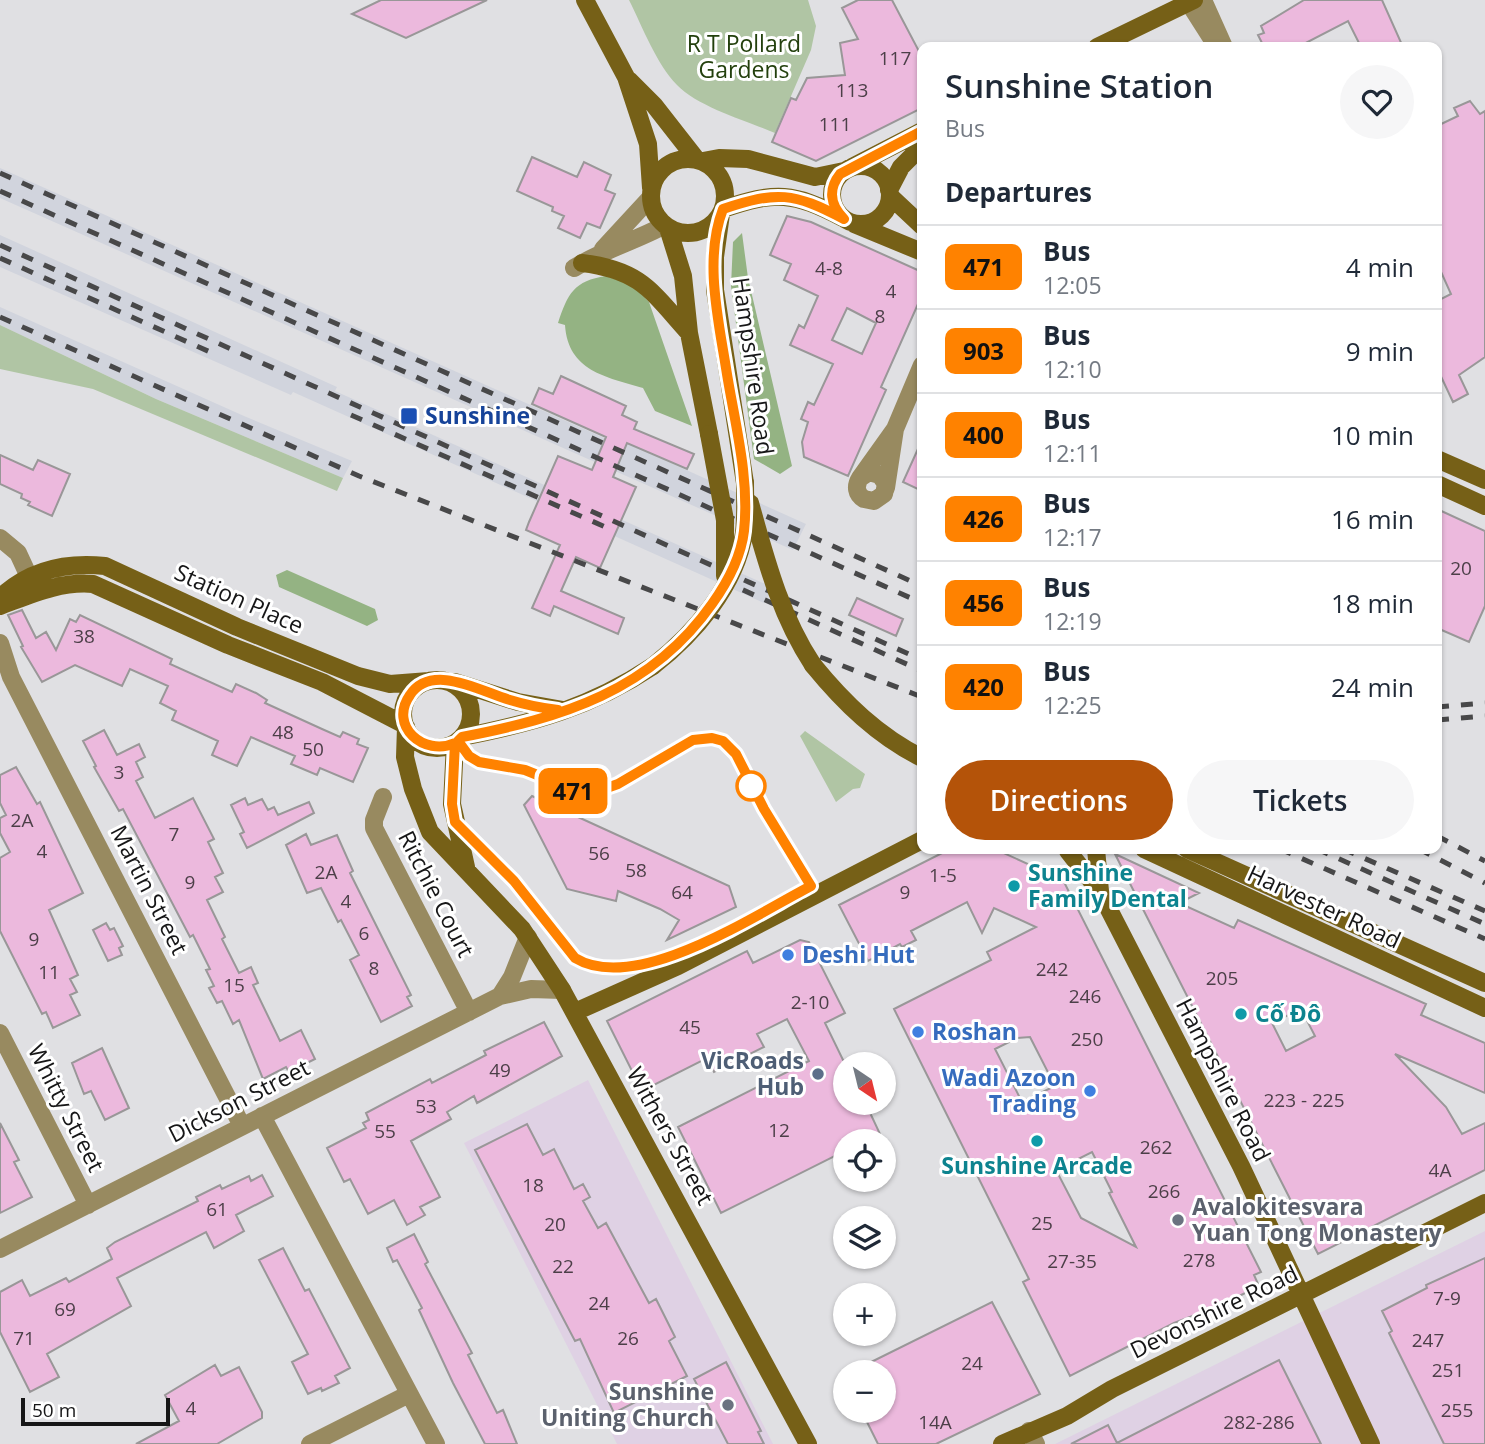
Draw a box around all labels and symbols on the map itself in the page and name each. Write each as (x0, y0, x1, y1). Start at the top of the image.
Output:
park label: R T Pollard Gardens (687, 27, 801, 85)
house number: 117 (879, 45, 911, 71)
house number: 113 (836, 77, 868, 103)
house number: 111 (819, 111, 851, 137)
house number: 4-8 (815, 255, 843, 281)
street label: Hampshire Road (726, 275, 782, 457)
house number: 4 (886, 278, 897, 304)
house number: 8 (875, 303, 885, 329)
place label: Sunshine (425, 399, 530, 431)
marker: Sunshine (399, 406, 419, 426)
street label: Station Place (170, 555, 309, 641)
house number: 20 (1450, 555, 1472, 581)
house number: 38 (73, 623, 95, 649)
house number: 48 (272, 719, 294, 745)
house number: 50 (302, 736, 324, 762)
house number: 3 (114, 759, 124, 785)
line badge: 471 (533, 768, 613, 814)
unlabelled marker (736, 771, 766, 801)
house number: 2A (11, 807, 33, 833)
street label: Martin Street (104, 819, 196, 960)
house number: 7 (169, 821, 179, 847)
street label: Ritchie Court (391, 825, 482, 962)
house number: 4 (37, 838, 48, 864)
house number: 56 (588, 840, 610, 866)
place label: Sunshine Family Dental (1028, 856, 1187, 914)
house number: 58 (625, 857, 647, 883)
street label: Harvester Road (1242, 857, 1406, 956)
house number: 2A (315, 859, 337, 885)
house number: 1-5 (929, 862, 957, 888)
house number: 9 (185, 869, 195, 895)
marker: Sunshine Family Dental (1006, 878, 1022, 894)
house number: 64 (671, 879, 693, 905)
house number: 9 (900, 879, 910, 905)
house number: 4 (341, 888, 352, 914)
house number: 6 (359, 920, 369, 946)
house number: 9 (29, 926, 39, 952)
place label: Deshi Hut (802, 938, 915, 970)
marker: Deshi Hut (780, 947, 796, 963)
house number: 8 (369, 955, 379, 981)
house number: 242 (1036, 956, 1068, 982)
house number: 11 (38, 959, 60, 985)
house number: 205 (1206, 965, 1238, 991)
house number: 15 (223, 972, 245, 998)
house number: 246 (1069, 983, 1101, 1009)
house number: 2-10 (791, 989, 829, 1015)
street label: Hampshire Road (1169, 992, 1279, 1167)
place label: Cố Đô (1255, 997, 1321, 1029)
marker: Cố Đô (1233, 1006, 1249, 1022)
house number: 45 (679, 1014, 701, 1040)
place label: Roshan (932, 1015, 1017, 1047)
marker: Roshan (910, 1024, 926, 1040)
house number: 250 (1071, 1026, 1103, 1052)
street label: Whitty Street (21, 1038, 113, 1177)
place label: VicRoads Hub (701, 1044, 804, 1102)
street label: Dickson Street (162, 1051, 315, 1149)
north arrow (833, 1052, 896, 1115)
house number: 49 (489, 1057, 511, 1083)
street label: Withers Street (620, 1061, 722, 1210)
place label: Wadi Azoon Trading (942, 1061, 1076, 1119)
marker: VicRoads Hub (810, 1066, 826, 1082)
marker: Wadi Azoon Trading (1082, 1083, 1098, 1099)
house number: 223 - 225 (1263, 1087, 1345, 1113)
house number: 53 (415, 1093, 437, 1119)
house number: 12 (768, 1117, 790, 1143)
house number: 55 (374, 1118, 396, 1144)
marker: Sunshine Arcade (1029, 1133, 1045, 1149)
house number: 262 (1140, 1134, 1172, 1160)
place label: Sunshine Arcade (941, 1149, 1133, 1181)
house number: 4A (1429, 1157, 1451, 1183)
house number: 18 (522, 1172, 544, 1198)
house number: 266 (1148, 1178, 1180, 1204)
place label: Avalokitesvara Yuan Tong Monastery (1192, 1190, 1442, 1248)
house number: 61 (206, 1196, 228, 1222)
house number: 25 (1031, 1210, 1053, 1236)
house number: 20 (544, 1211, 566, 1237)
marker: Avalokitesvara Yuan Tong Monastery (1170, 1212, 1186, 1228)
house number: 278 (1183, 1247, 1215, 1273)
house number: 27-35 (1047, 1248, 1097, 1274)
house number: 22 (552, 1253, 574, 1279)
street label: Devonshire Road (1124, 1257, 1303, 1366)
house number: 7-9 (1433, 1285, 1461, 1311)
house number: 24 (588, 1290, 610, 1316)
house number: 69 (54, 1296, 76, 1322)
house number: 71 (13, 1325, 35, 1351)
house number: 26 (617, 1325, 639, 1351)
house number: 247 (1412, 1327, 1444, 1353)
house number: 24 (961, 1350, 983, 1376)
house number: 251 (1432, 1357, 1464, 1383)
place label: Sunshine Uniting Church (541, 1375, 714, 1433)
scale bar (21, 1395, 170, 1427)
house number: 4 (186, 1395, 197, 1421)
marker: Sunshine Uniting Church (720, 1397, 736, 1413)
house number: 255 (1441, 1397, 1473, 1423)
house number: 14A (918, 1409, 952, 1435)
house number: 282-286 (1223, 1409, 1295, 1435)

